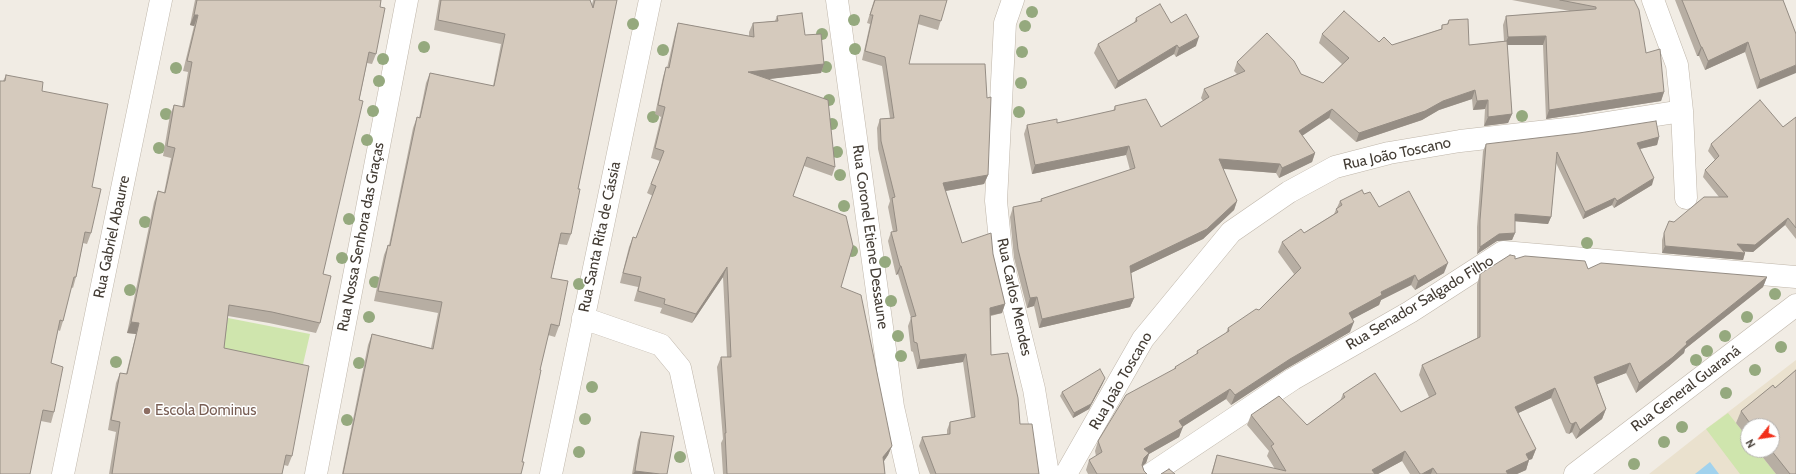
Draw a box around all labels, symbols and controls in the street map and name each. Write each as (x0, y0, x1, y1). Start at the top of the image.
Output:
street label: Rua João Toscano (1341, 134, 1453, 174)
street label: Rua Nossa Senhora das Graças (334, 141, 388, 333)
street label: Rua Coronel Etiene Dessaune (848, 144, 892, 330)
street label: Rua Santa Rita de Cássia (575, 160, 625, 314)
street label: Rua Gabriel Abaurre (90, 174, 134, 300)
street label: Rua Carlos Mendes (993, 236, 1035, 358)
street label: Rua Senador Salgado Filho (1343, 252, 1497, 354)
street label: Rua João Toscano (1086, 329, 1156, 433)
street label: Rua General Guaraná (1628, 342, 1744, 436)
place label: Escola Dominus (155, 402, 256, 420)
marker: Escola Dominus (142, 406, 152, 416)
north arrow (1740, 418, 1780, 458)
text: N (1742, 437, 1758, 450)

